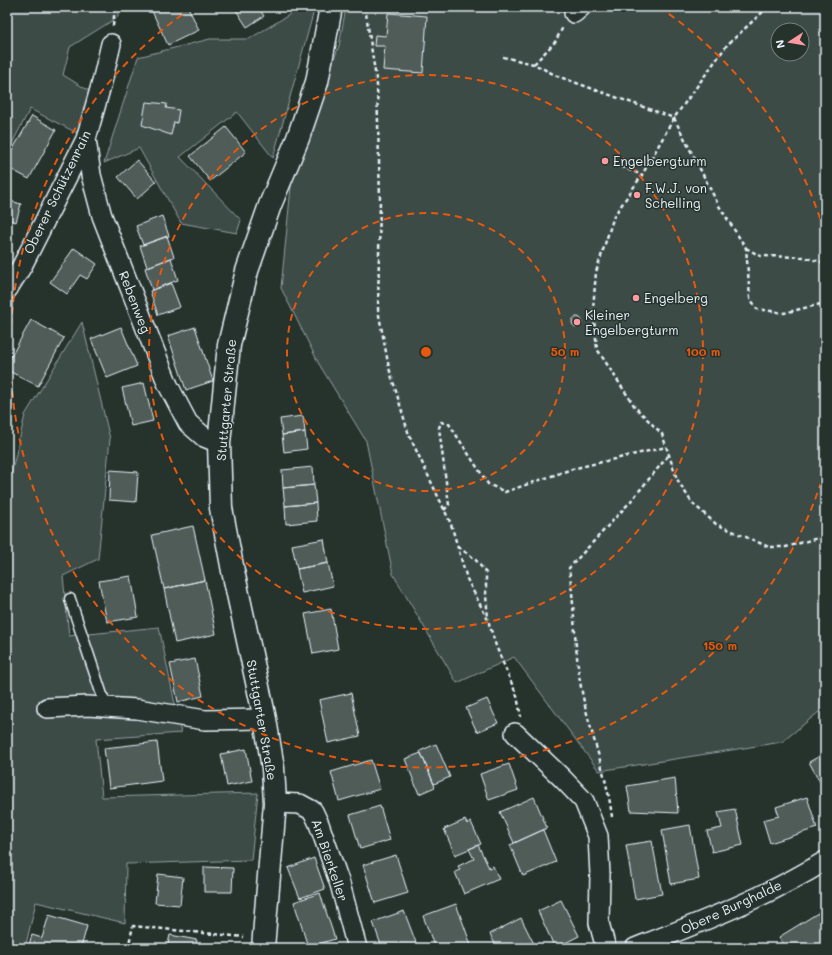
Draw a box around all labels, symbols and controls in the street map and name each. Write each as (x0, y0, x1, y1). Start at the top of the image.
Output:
north arrow (770, 22, 810, 62)
text: N (772, 39, 788, 50)
street label: Oberer Schützenrain (19, 127, 94, 256)
place label: Engelbergturm (613, 152, 707, 169)
marker: Engelbergturm (600, 156, 610, 166)
place label: F.W.J. von Schelling (645, 179, 707, 211)
marker: F.W.J. von Schelling (632, 190, 642, 200)
street label: Rebenweg (116, 268, 155, 335)
place label: Engelberg (644, 289, 708, 306)
marker: Engelberg (631, 293, 641, 303)
place label: Kleiner Engelbergturm (585, 306, 679, 338)
marker: Kleiner Engelbergturm (572, 317, 582, 327)
street label: Stuttgarter Straße (212, 338, 239, 462)
text: 50 m (551, 343, 579, 359)
text: 100 m (686, 343, 720, 359)
centre of rings (419, 345, 433, 359)
text: 150 m (703, 637, 737, 653)
street label: Stuttgarter Straße (244, 658, 281, 782)
street label: Am Bierkeller (308, 816, 353, 903)
street label: Obere Burghalde (678, 876, 784, 937)

